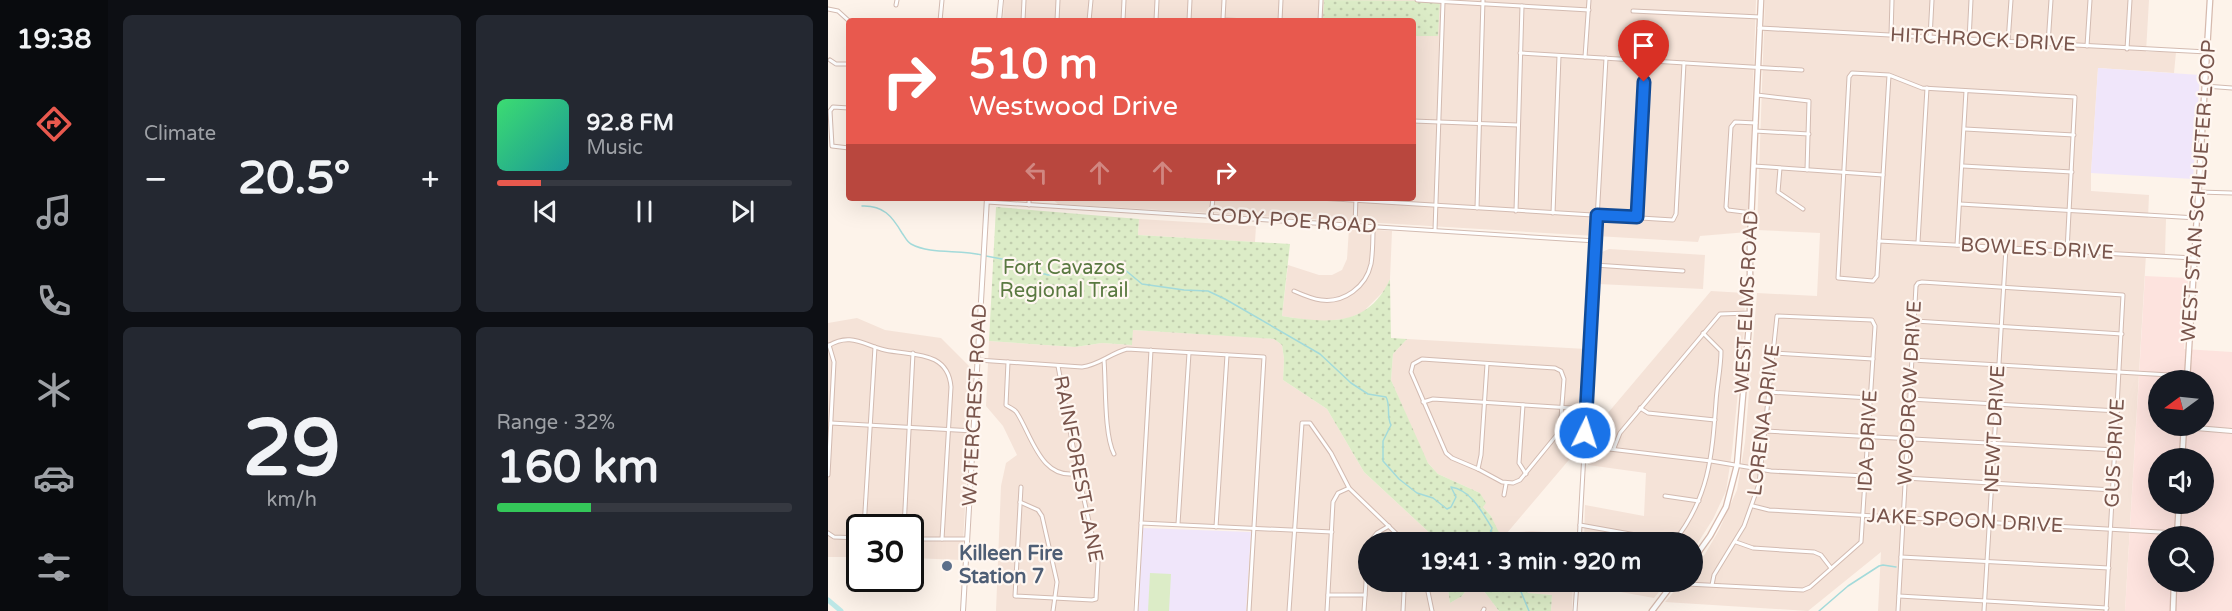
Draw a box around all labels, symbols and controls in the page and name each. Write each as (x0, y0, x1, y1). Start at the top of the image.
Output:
pin (1618, 20, 1669, 82)
text: 19:38 (17, 23, 91, 56)
street label: HITCHROCK DRIVE (1889, 23, 2077, 57)
icon: arrive (1627, 29, 1660, 62)
text: 510 m (969, 39, 1098, 90)
street label: WEST STAN SCHLUETER LOOP (2176, 39, 2222, 343)
icon: right (870, 42, 948, 120)
text: Westwood Drive (969, 90, 1178, 123)
icon: directions (33, 103, 75, 145)
text: 92.8 FM (587, 110, 674, 136)
text: Climate (144, 122, 216, 146)
text: Music (587, 136, 643, 160)
text: 20.5° (238, 152, 351, 206)
icon: left (1020, 156, 1053, 189)
icon: ahead (1083, 156, 1116, 189)
icon: ahead (1146, 156, 1179, 189)
icon: right (1209, 156, 1242, 189)
text: − (144, 160, 168, 199)
text: + (421, 160, 439, 199)
icon: music (33, 191, 75, 233)
icon: previous (529, 195, 562, 228)
icon: pause (628, 195, 661, 228)
icon: next (726, 195, 759, 228)
street label: CODY POE ROAD (1206, 203, 1378, 239)
street label: WEST ELMS ROAD (1730, 210, 1764, 394)
street label: BOWLES DRIVE (1960, 233, 2114, 265)
park label: Fort Cavazos Regional Trail (1000, 256, 1128, 303)
icon: phone (33, 280, 75, 322)
street label: WOODROW DRIVE (1893, 300, 1927, 486)
street label: WATERCREST ROAD (958, 303, 992, 507)
street label: LORENA DRIVE (1743, 343, 1785, 497)
street label: NEWT DRIVE (1980, 364, 2010, 494)
icon: climate (33, 369, 75, 411)
north arrow (2148, 370, 2214, 436)
map controls (2148, 370, 2214, 592)
street label: RAINFOREST LANE (1048, 374, 1108, 564)
street label: IDA DRIVE (1853, 389, 1883, 493)
street label: GUS DRIVE (2100, 398, 2130, 508)
position arrow (1553, 401, 1617, 465)
text: 29 (243, 402, 341, 496)
text: Range · 32% (497, 411, 615, 435)
text: 160 km (497, 441, 659, 495)
button: sound (2148, 448, 2214, 514)
icon: car (33, 457, 75, 499)
text: km/h (267, 488, 317, 512)
street label: JAKE SPOON DRIVE (1866, 504, 2064, 538)
speed limit sign: 30 (846, 514, 924, 592)
button: search (2148, 526, 2214, 592)
place label: Killeen Fire Station 7 (959, 542, 1063, 589)
icon: filters (33, 546, 75, 588)
text: 19:41 · 3 min · 920 m (1420, 549, 1641, 575)
marker: Killeen Fire Station 7 (940, 559, 954, 573)

